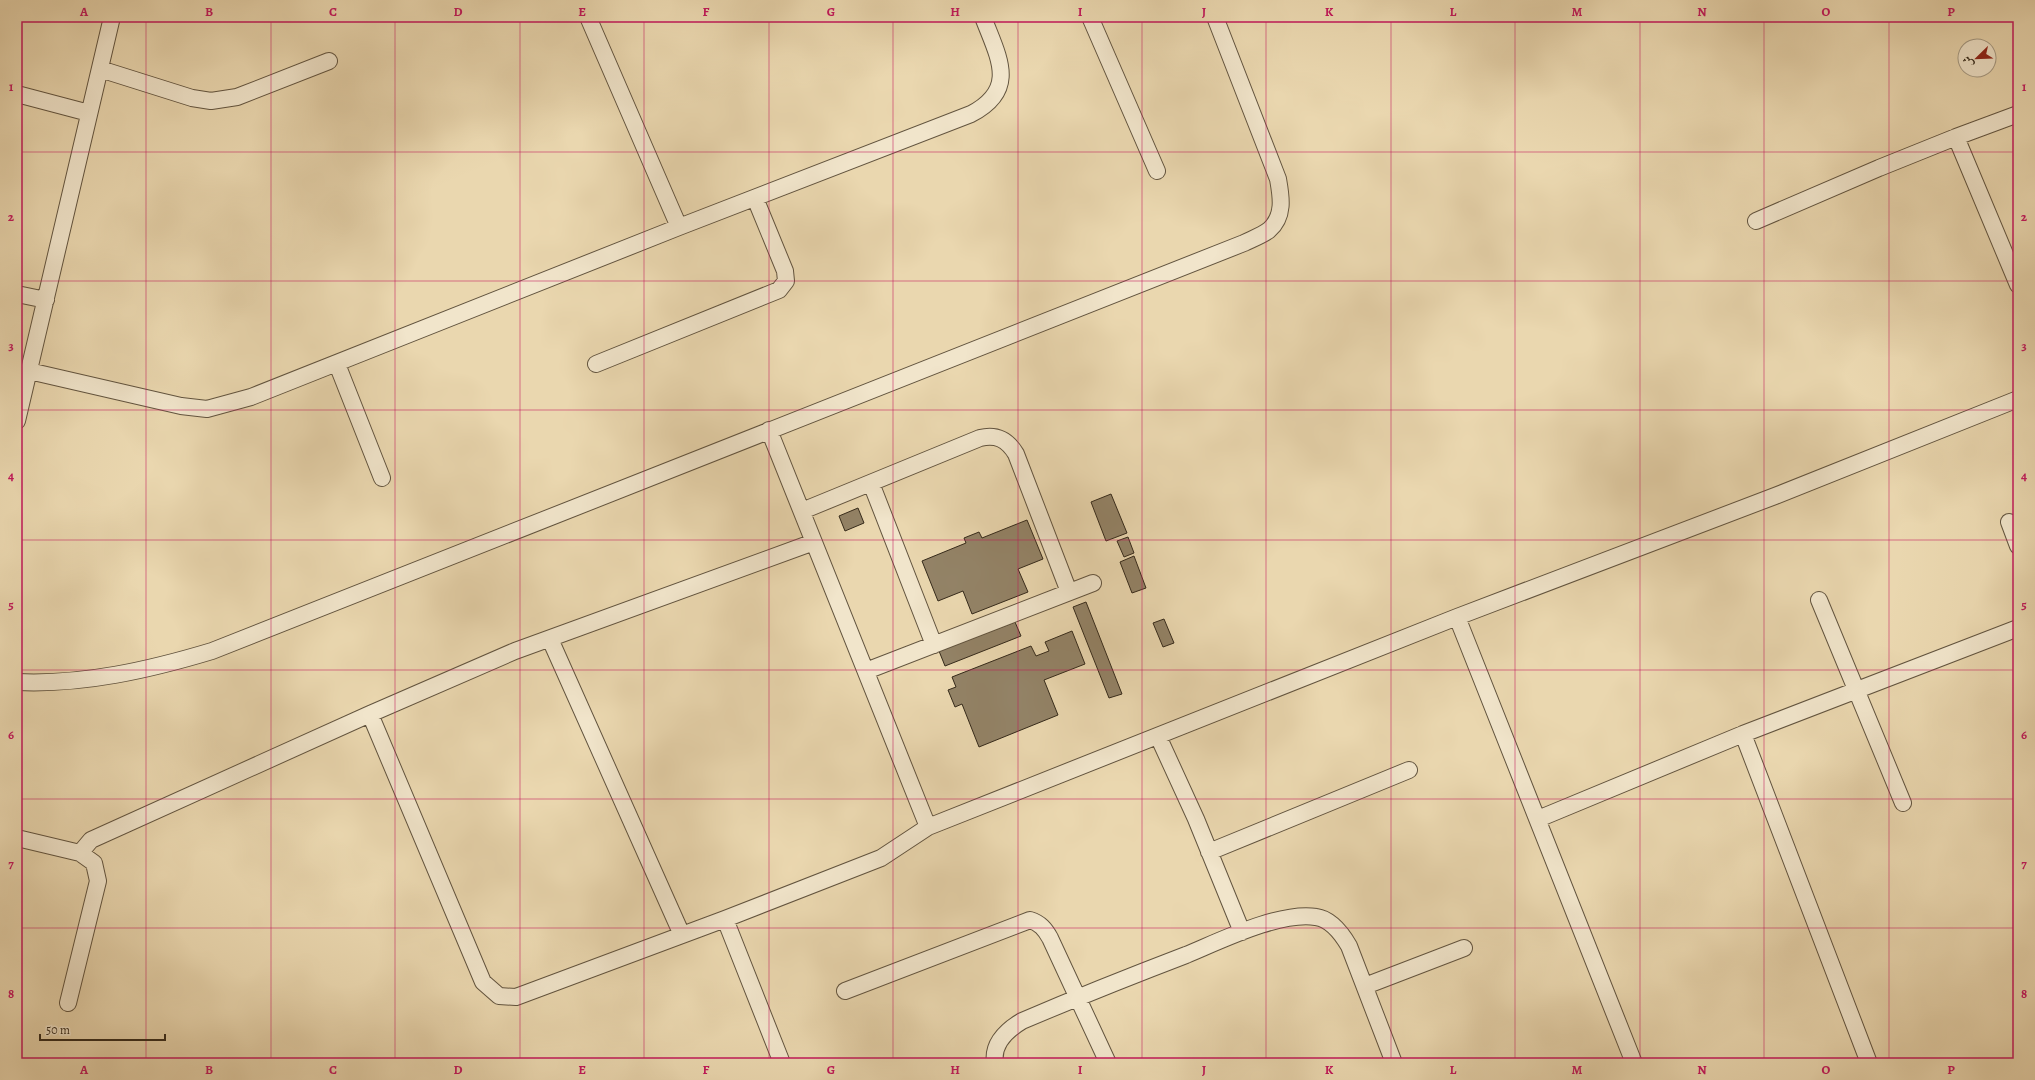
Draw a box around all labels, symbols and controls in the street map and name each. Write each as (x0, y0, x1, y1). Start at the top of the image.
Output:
text: A (79, 3, 89, 20)
text: B (205, 3, 213, 20)
text: C (329, 3, 337, 20)
text: D (453, 3, 463, 20)
text: E (578, 3, 586, 20)
text: F (703, 3, 710, 20)
text: G (827, 3, 835, 20)
text: H (950, 3, 960, 20)
text: I (1078, 3, 1083, 20)
text: J (1202, 3, 1206, 20)
text: K (1325, 3, 1334, 20)
text: L (1450, 3, 1457, 20)
text: M (1572, 3, 1583, 20)
text: N (1697, 3, 1707, 20)
text: O (1822, 3, 1831, 20)
text: P (1947, 3, 1955, 20)
north arrow (1957, 38, 1997, 78)
text: ش (1959, 54, 1977, 70)
text: 1 (9, 78, 14, 95)
text: 1 (2022, 78, 2027, 95)
text: 2 (8, 208, 15, 225)
text: 2 (2021, 208, 2028, 225)
text: 3 (8, 337, 14, 354)
text: 3 (2021, 337, 2027, 354)
text: 4 (8, 467, 14, 484)
text: 4 (2021, 467, 2027, 484)
text: 5 (8, 596, 14, 613)
text: 5 (2021, 596, 2027, 613)
text: 6 (8, 726, 14, 743)
text: 6 (2021, 726, 2027, 743)
text: 7 (8, 855, 14, 872)
text: 7 (2021, 855, 2027, 872)
text: 8 (8, 985, 14, 1002)
text: 8 (2021, 985, 2027, 1002)
scale bar (40, 1016, 165, 1042)
text: 50 m (46, 1022, 70, 1038)
text: A (79, 1061, 89, 1078)
text: B (205, 1061, 213, 1078)
text: C (329, 1061, 337, 1078)
text: D (453, 1061, 463, 1078)
text: E (578, 1061, 586, 1078)
text: F (703, 1061, 710, 1078)
text: G (827, 1061, 835, 1078)
text: H (950, 1061, 960, 1078)
text: I (1078, 1061, 1083, 1078)
text: J (1202, 1061, 1206, 1078)
text: K (1325, 1061, 1334, 1078)
text: L (1450, 1061, 1457, 1078)
text: M (1572, 1061, 1583, 1078)
text: N (1697, 1061, 1707, 1078)
text: O (1822, 1061, 1831, 1078)
text: P (1947, 1061, 1955, 1078)

